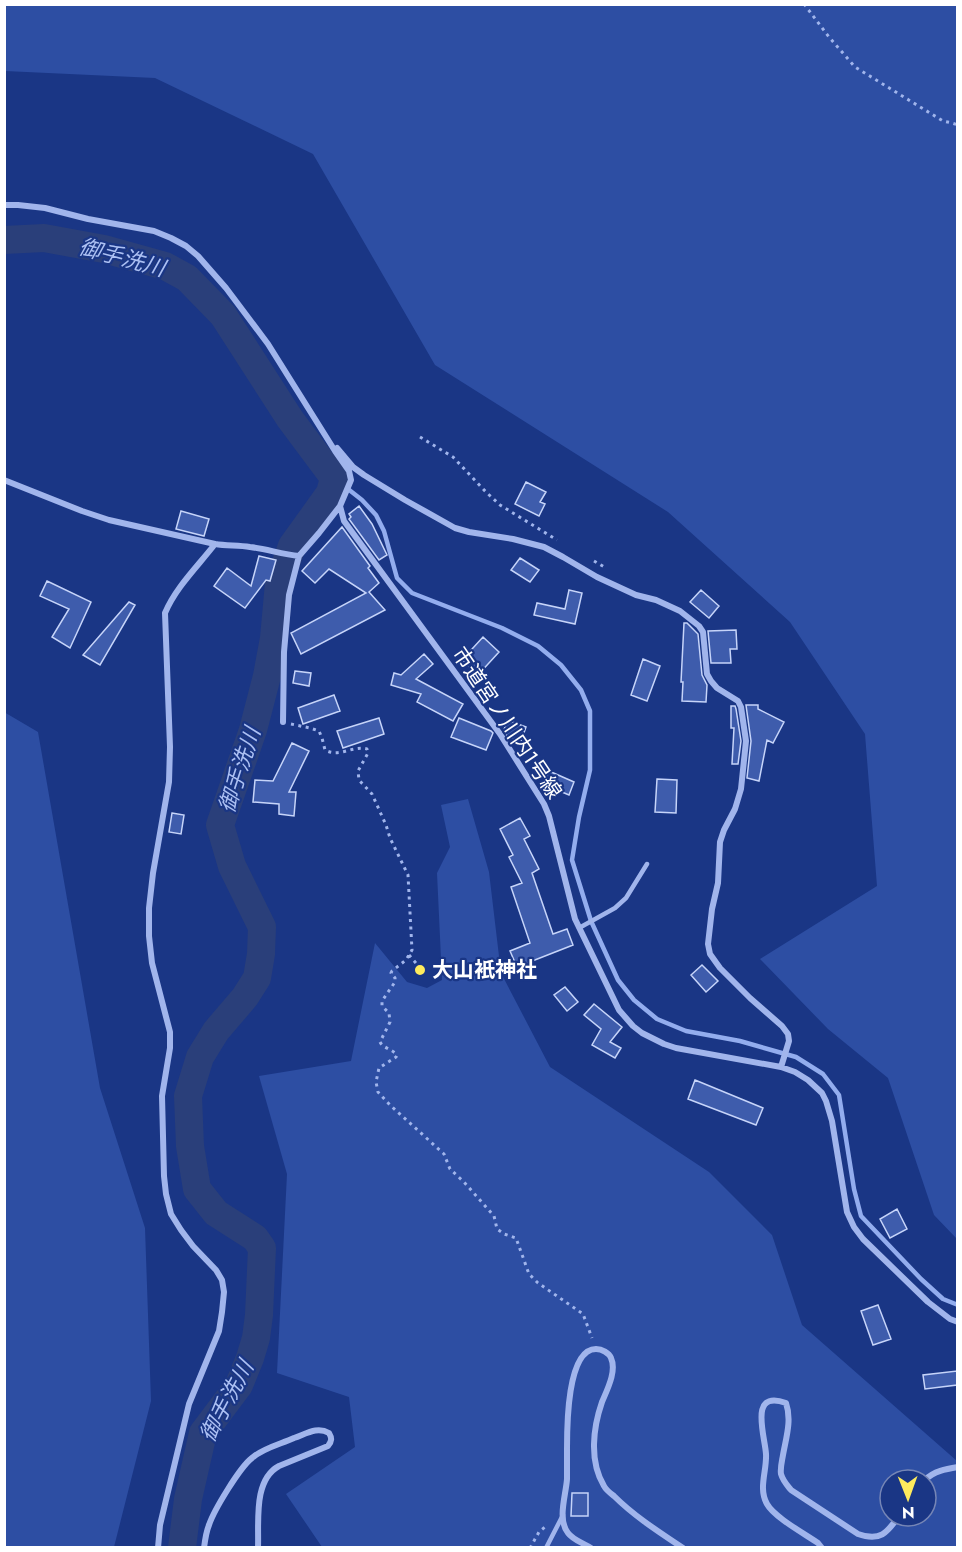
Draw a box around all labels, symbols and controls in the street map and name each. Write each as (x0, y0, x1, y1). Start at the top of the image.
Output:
water label: 御手洗川 (75, 230, 171, 284)
street label: 市道宮ノ川内1号線 (445, 641, 569, 805)
water label: 御手洗川 (210, 721, 268, 817)
place label: 大山衹神社 (432, 955, 537, 985)
marker: 大山衹神社 (413, 963, 427, 977)
water label: 御手洗川 (191, 1353, 262, 1447)
north arrow (878, 1468, 938, 1528)
text: N (902, 1501, 915, 1524)

